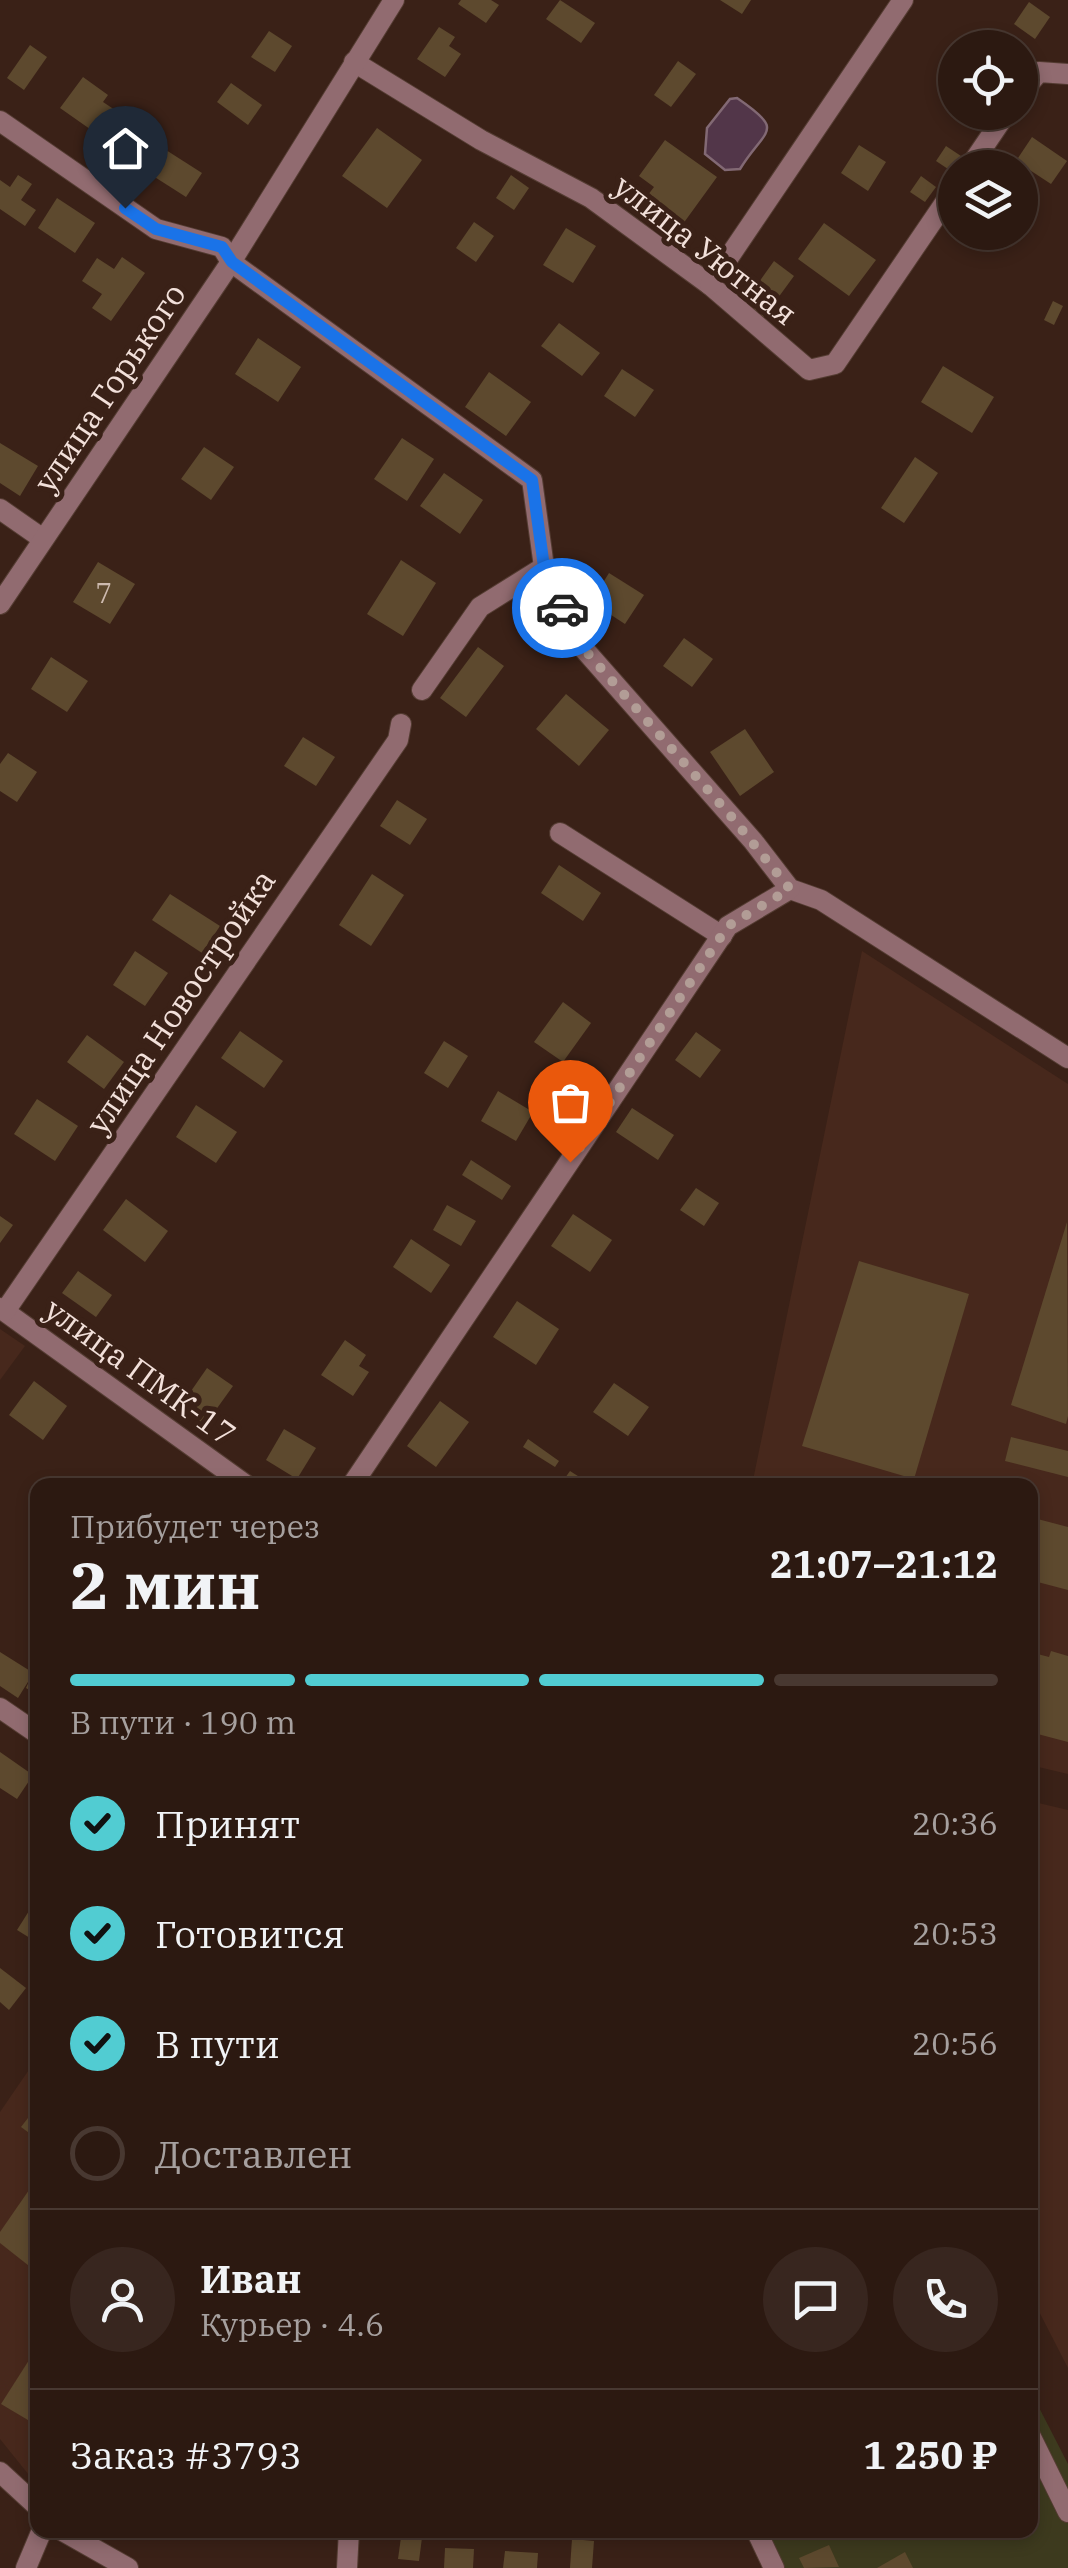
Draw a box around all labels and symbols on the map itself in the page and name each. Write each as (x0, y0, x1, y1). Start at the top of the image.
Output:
pin (83, 106, 168, 209)
street label: улица Уютная (606, 165, 806, 334)
street label: улица Горького (24, 275, 195, 500)
courier (512, 558, 612, 658)
house number: 7 (96, 574, 112, 611)
street label: улица Новостройка (76, 861, 284, 1142)
pin (528, 1060, 613, 1163)
street label: улица ПМК-17 (37, 1288, 244, 1455)

